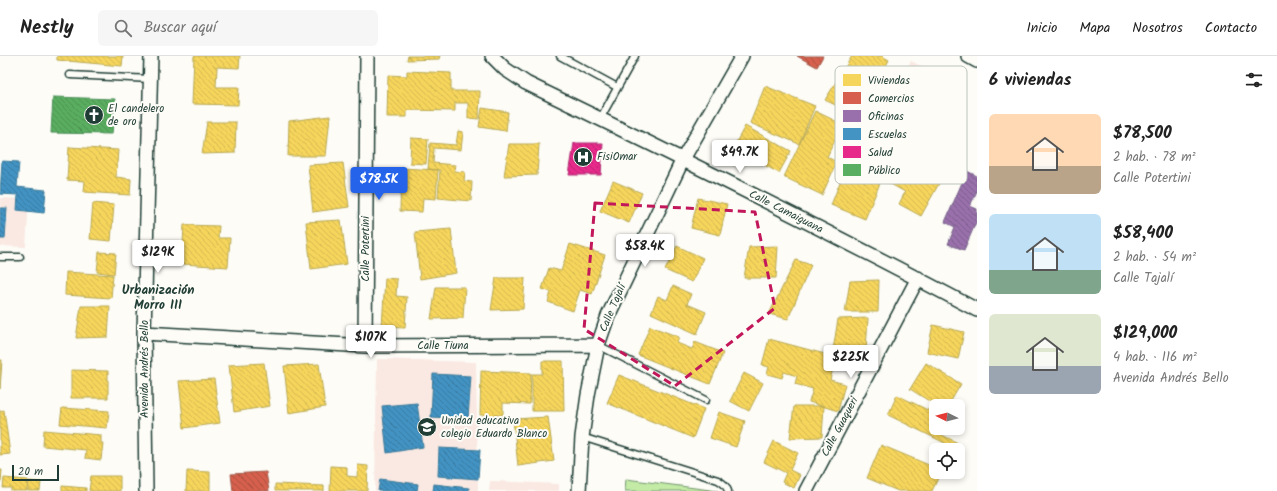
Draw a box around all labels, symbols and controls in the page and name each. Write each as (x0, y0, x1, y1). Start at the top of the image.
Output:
search box (98, 10, 378, 46)
text: Nestly (20, 13, 74, 43)
text: Buscar aquí (144, 16, 216, 40)
icon: search (112, 17, 134, 39)
text: Inicio (1026, 17, 1057, 39)
text: Mapa (1079, 17, 1110, 39)
text: Nosotros (1132, 17, 1183, 39)
text: Contacto (1205, 17, 1257, 39)
legend (835, 66, 967, 184)
text: 6 viviendas (989, 67, 1071, 94)
icon: filters (1243, 69, 1265, 91)
text: Viviendas (868, 72, 910, 90)
text: Comercios (868, 90, 914, 108)
place label: El candelero de oro (108, 100, 164, 131)
church icon: El candelero de oro (83, 104, 105, 126)
text: Oficinas (868, 108, 904, 126)
text: $78,500 (1113, 120, 1172, 147)
text: Escuelas (868, 126, 907, 144)
icon: home (1021, 130, 1069, 178)
pin: $49.7K (707, 140, 773, 174)
text: $49.7K (721, 142, 759, 163)
text: Salud (868, 144, 893, 162)
hospital icon: FisiOmar (572, 146, 594, 168)
text: 2 hab. · 78 m² (1113, 147, 1196, 168)
place label: FisiOmar (597, 148, 638, 166)
text: Público (868, 162, 900, 180)
pin: $78.5K (346, 167, 412, 201)
text: Calle Potertini (1113, 168, 1191, 189)
text: $78.5K (360, 169, 399, 190)
street label: Calle Camaiguana (746, 185, 826, 239)
street label: Calle Potertini (357, 216, 375, 282)
text: $58,400 (1113, 220, 1173, 247)
icon: home (1021, 230, 1069, 278)
pin: $58.4K (612, 234, 678, 268)
text: $58.4K (625, 236, 665, 257)
pin: $129K (130, 240, 186, 274)
text: $129K (141, 242, 175, 263)
text: 2 hab. · 54 m² (1113, 247, 1196, 268)
text: Calle Tajalí (1113, 268, 1173, 289)
street label: Calle Tajalí (595, 279, 632, 335)
district label: Urbanización Morro III (122, 280, 194, 316)
street label: Avenida Andrés Bello (136, 320, 154, 418)
text: $129,000 (1113, 320, 1177, 347)
pin: $107K (343, 325, 399, 359)
text: $107K (355, 327, 387, 348)
icon: home (1021, 330, 1069, 378)
street label: Calle Tiuna (417, 337, 469, 355)
pin: $225K (823, 345, 879, 379)
text: $225K (832, 347, 870, 368)
text: 4 hab. · 116 m² (1113, 347, 1197, 368)
text: Avenida Andrés Bello (1113, 368, 1229, 389)
street label: Calle Guaqueri (817, 394, 863, 460)
north arrow (929, 399, 965, 435)
map controls (929, 399, 965, 479)
place label: Unidad educativa colegio Eduardo Blanco (441, 412, 547, 443)
school or university icon: Unidad educativa colegio Eduardo Blanco (416, 416, 438, 438)
button: locate (929, 443, 965, 479)
scale bar (12, 463, 59, 482)
text: 20 m (18, 463, 43, 481)

